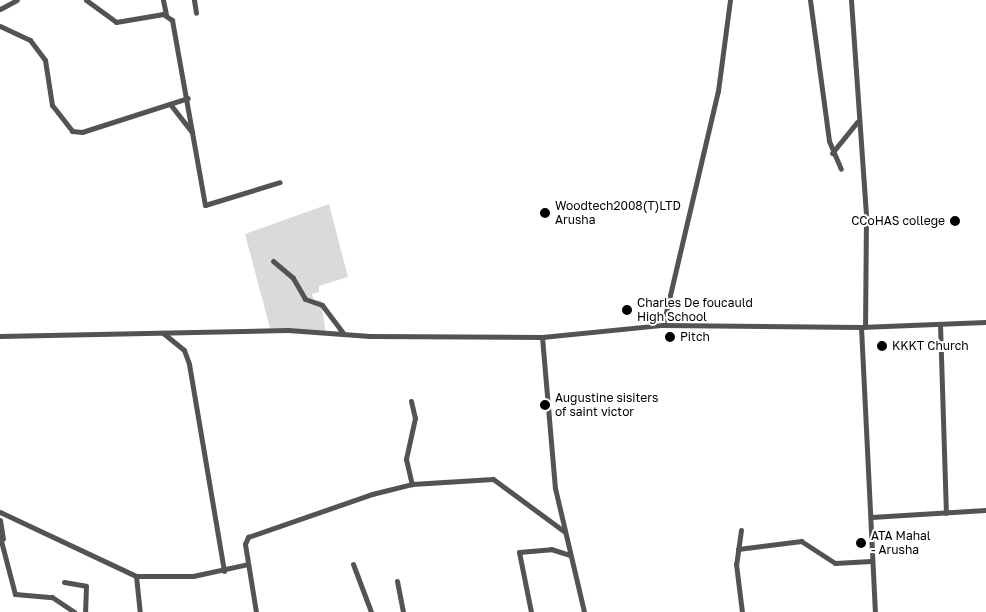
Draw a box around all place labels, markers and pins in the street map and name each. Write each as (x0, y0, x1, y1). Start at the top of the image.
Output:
place label: Woodtech2008(T)LTD Arusha (555, 199, 681, 227)
marker: Woodtech2008(T)LTD Arusha (539, 207, 551, 219)
place label: CCoHAS college (851, 214, 945, 228)
marker: CCoHAS college (949, 215, 961, 227)
place label: Charles De foucauld High School (637, 296, 753, 324)
marker: Charles De foucauld High School (621, 304, 633, 316)
place label: Pitch (680, 330, 710, 344)
marker: Pitch (664, 331, 676, 343)
place label: KKKT Church (892, 339, 969, 353)
marker: KKKT Church (876, 340, 888, 352)
place label: Augustine sisiters of saint victor (555, 391, 658, 419)
marker: Augustine sisiters of saint victor (539, 399, 551, 411)
place label: ATA Mahal - Arusha (871, 529, 931, 557)
marker: ATA Mahal - Arusha (855, 537, 867, 549)

